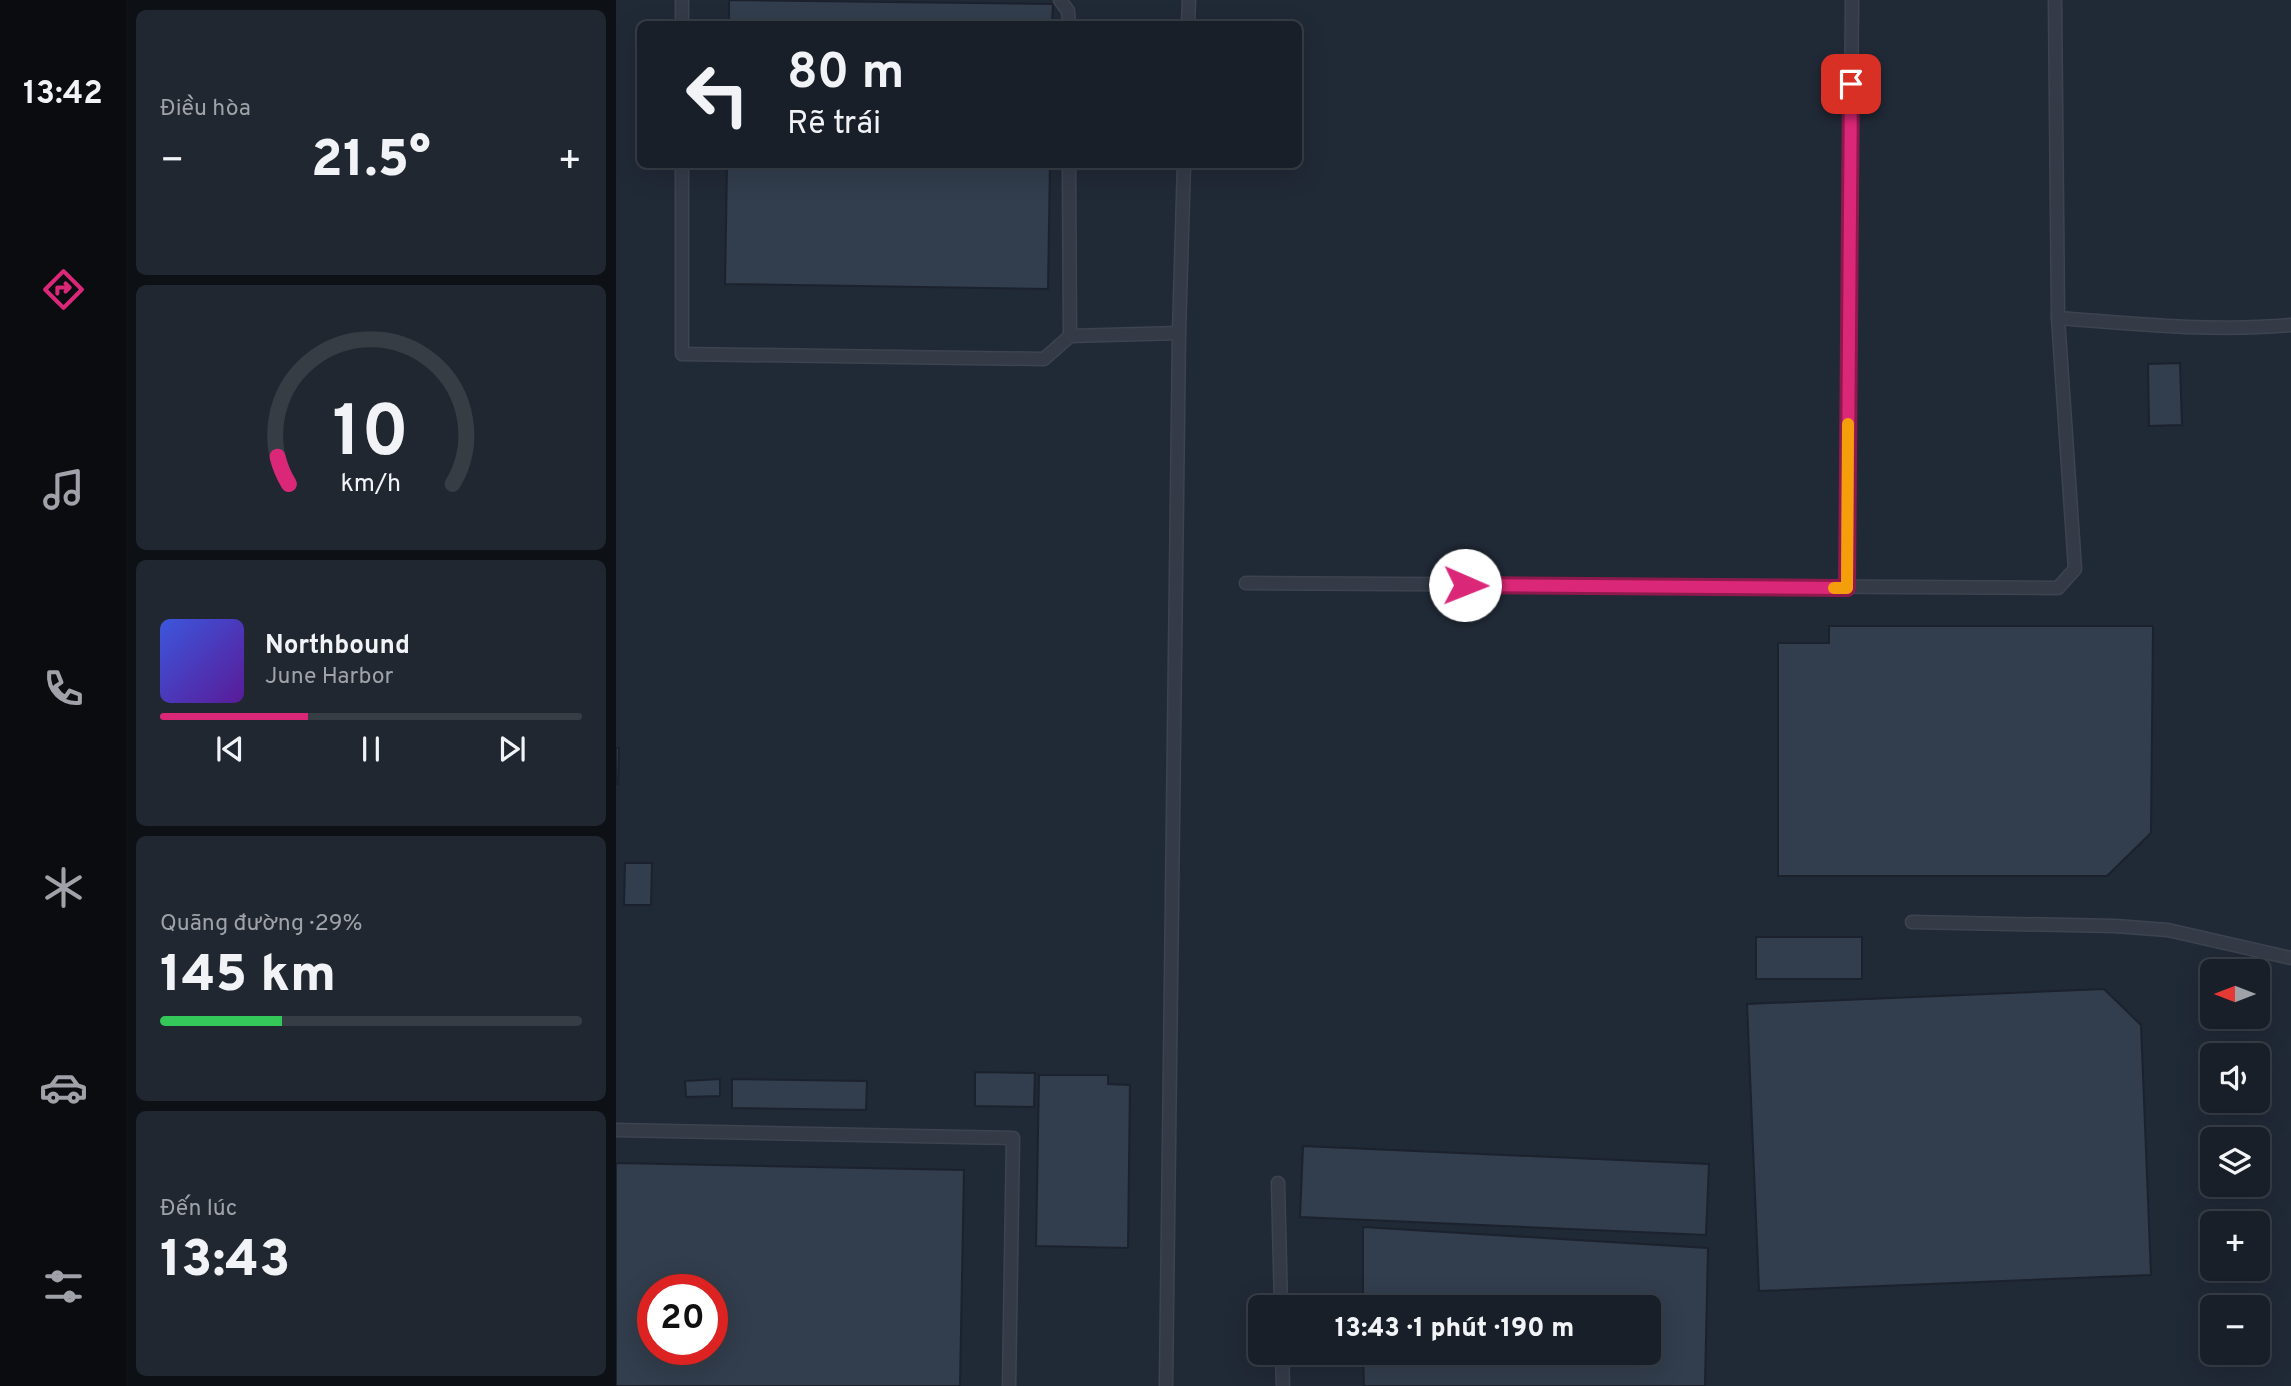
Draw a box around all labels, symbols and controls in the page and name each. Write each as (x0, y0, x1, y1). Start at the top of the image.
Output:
text: 80 m (787, 44, 904, 106)
icon: left (672, 49, 763, 140)
pin (1821, 54, 1881, 114)
icon: arrive (1832, 65, 1870, 103)
text: 13:42 (23, 75, 103, 115)
text: Điều hòa (160, 95, 251, 124)
text: Rẽ trái (787, 105, 881, 145)
text: 21.5° (311, 129, 431, 195)
text: − (160, 138, 185, 187)
text: + (557, 138, 582, 187)
icon: directions (39, 265, 88, 314)
text: 10 (333, 390, 409, 482)
icon: music (39, 465, 88, 514)
text: km/h (341, 469, 401, 501)
position arrow (1428, 548, 1502, 622)
text: Northbound (265, 630, 410, 663)
text: June Harbor (265, 663, 393, 692)
icon: phone (39, 664, 88, 713)
icon: previous (211, 730, 249, 768)
icon: pause (352, 730, 390, 768)
icon: next (493, 730, 531, 768)
icon: climate (39, 863, 88, 912)
text: Quãng đường · 29% (160, 910, 363, 939)
text: 145 km (160, 944, 336, 1010)
north arrow (2200, 959, 2270, 1029)
map controls (2200, 959, 2270, 1365)
button: sound (2200, 1043, 2270, 1113)
icon: car (39, 1063, 88, 1112)
button: layers (2200, 1127, 2270, 1197)
text: Đến lúc (160, 1195, 237, 1224)
button: + (2200, 1211, 2270, 1281)
text: 13:43 (160, 1229, 290, 1295)
icon: filters (39, 1262, 88, 1311)
speed limit sign: 20 (637, 1274, 728, 1365)
button: − (2200, 1295, 2270, 1365)
text: 13:43 · 1 phút · 190 m (1335, 1313, 1574, 1346)

